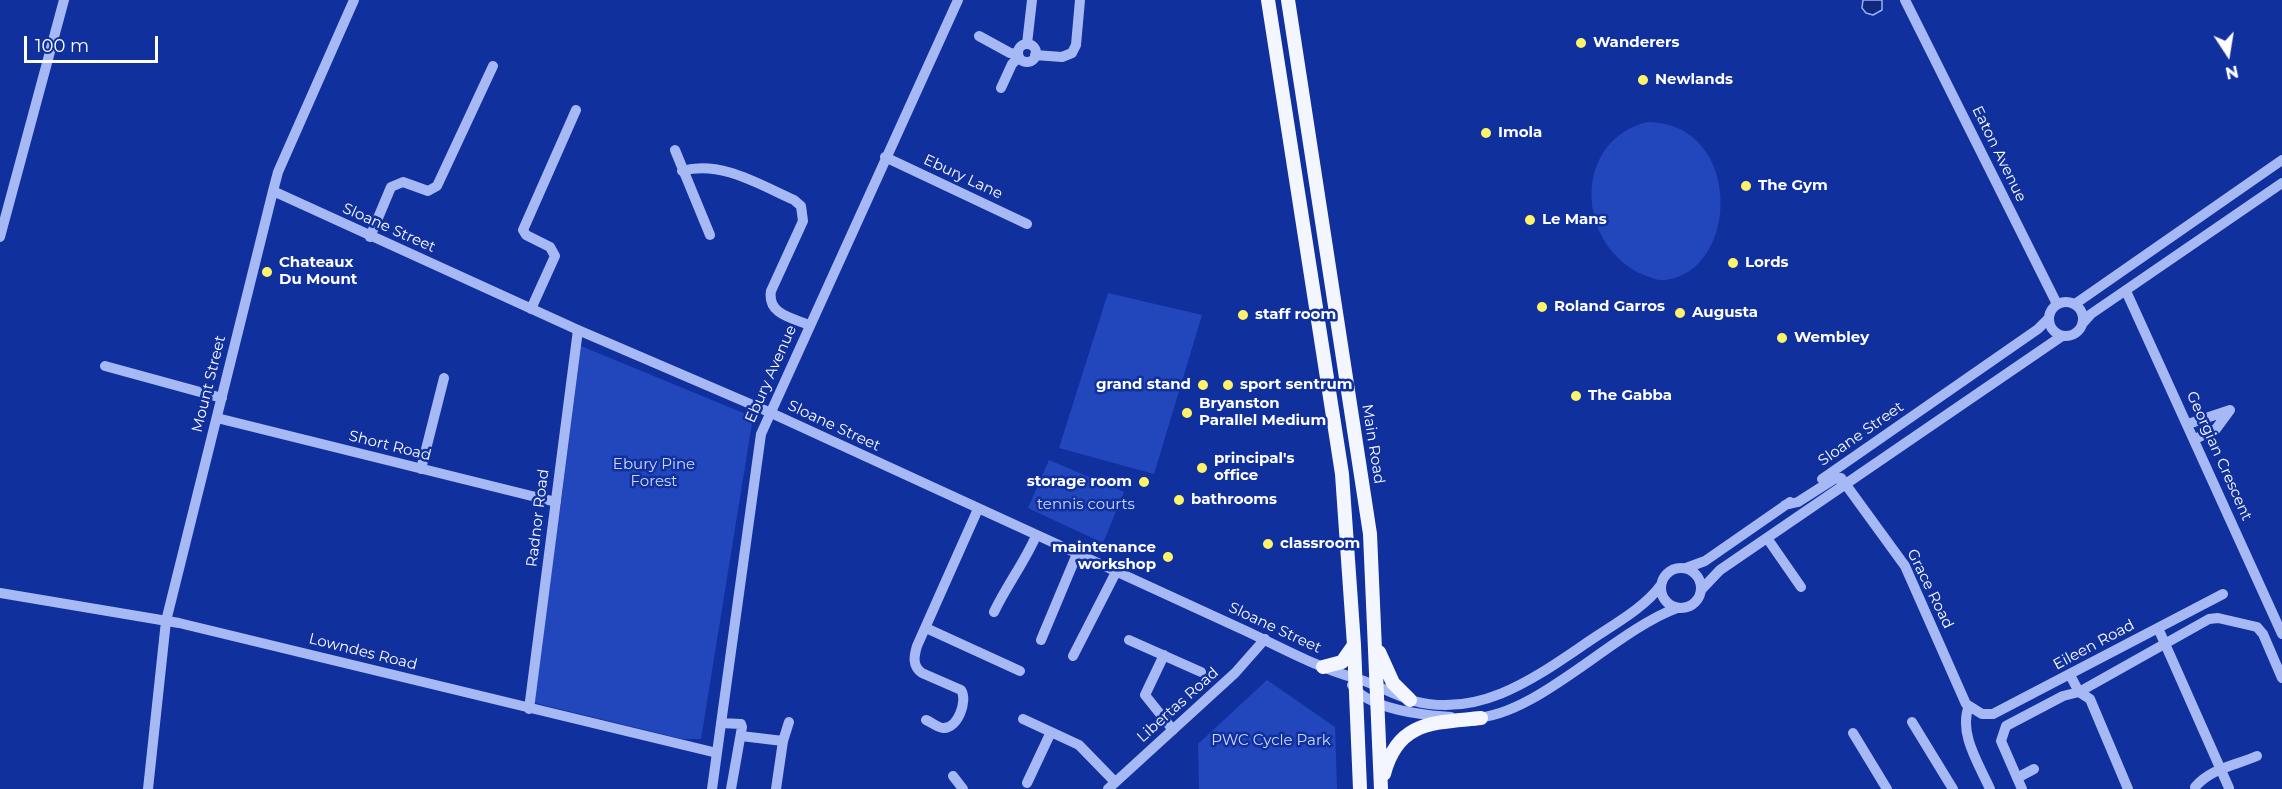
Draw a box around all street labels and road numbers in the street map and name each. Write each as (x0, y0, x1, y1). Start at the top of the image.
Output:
street label: Eaton Avenue (1968, 103, 2030, 205)
street label: Ebury Lane (921, 151, 1005, 203)
street label: Sloane Street (340, 199, 438, 257)
street label: Ebury Avenue (741, 322, 801, 426)
street label: Mount Street (188, 334, 230, 434)
street label: Georgian Crescent (2182, 389, 2256, 523)
street label: Sloane Street (785, 397, 883, 455)
street label: Sloane Street (1815, 398, 1907, 470)
street label: Main Road (1358, 403, 1388, 485)
street label: Short Road (347, 427, 433, 465)
street label: Radnor Road (523, 468, 553, 568)
street label: Grace Road (1903, 546, 1957, 632)
street label: Sloane Street (1226, 599, 1324, 657)
street label: Eileen Road (2050, 616, 2138, 674)
street label: Lowndes Road (307, 630, 419, 674)
street label: Libertas Road (1134, 664, 1222, 746)

